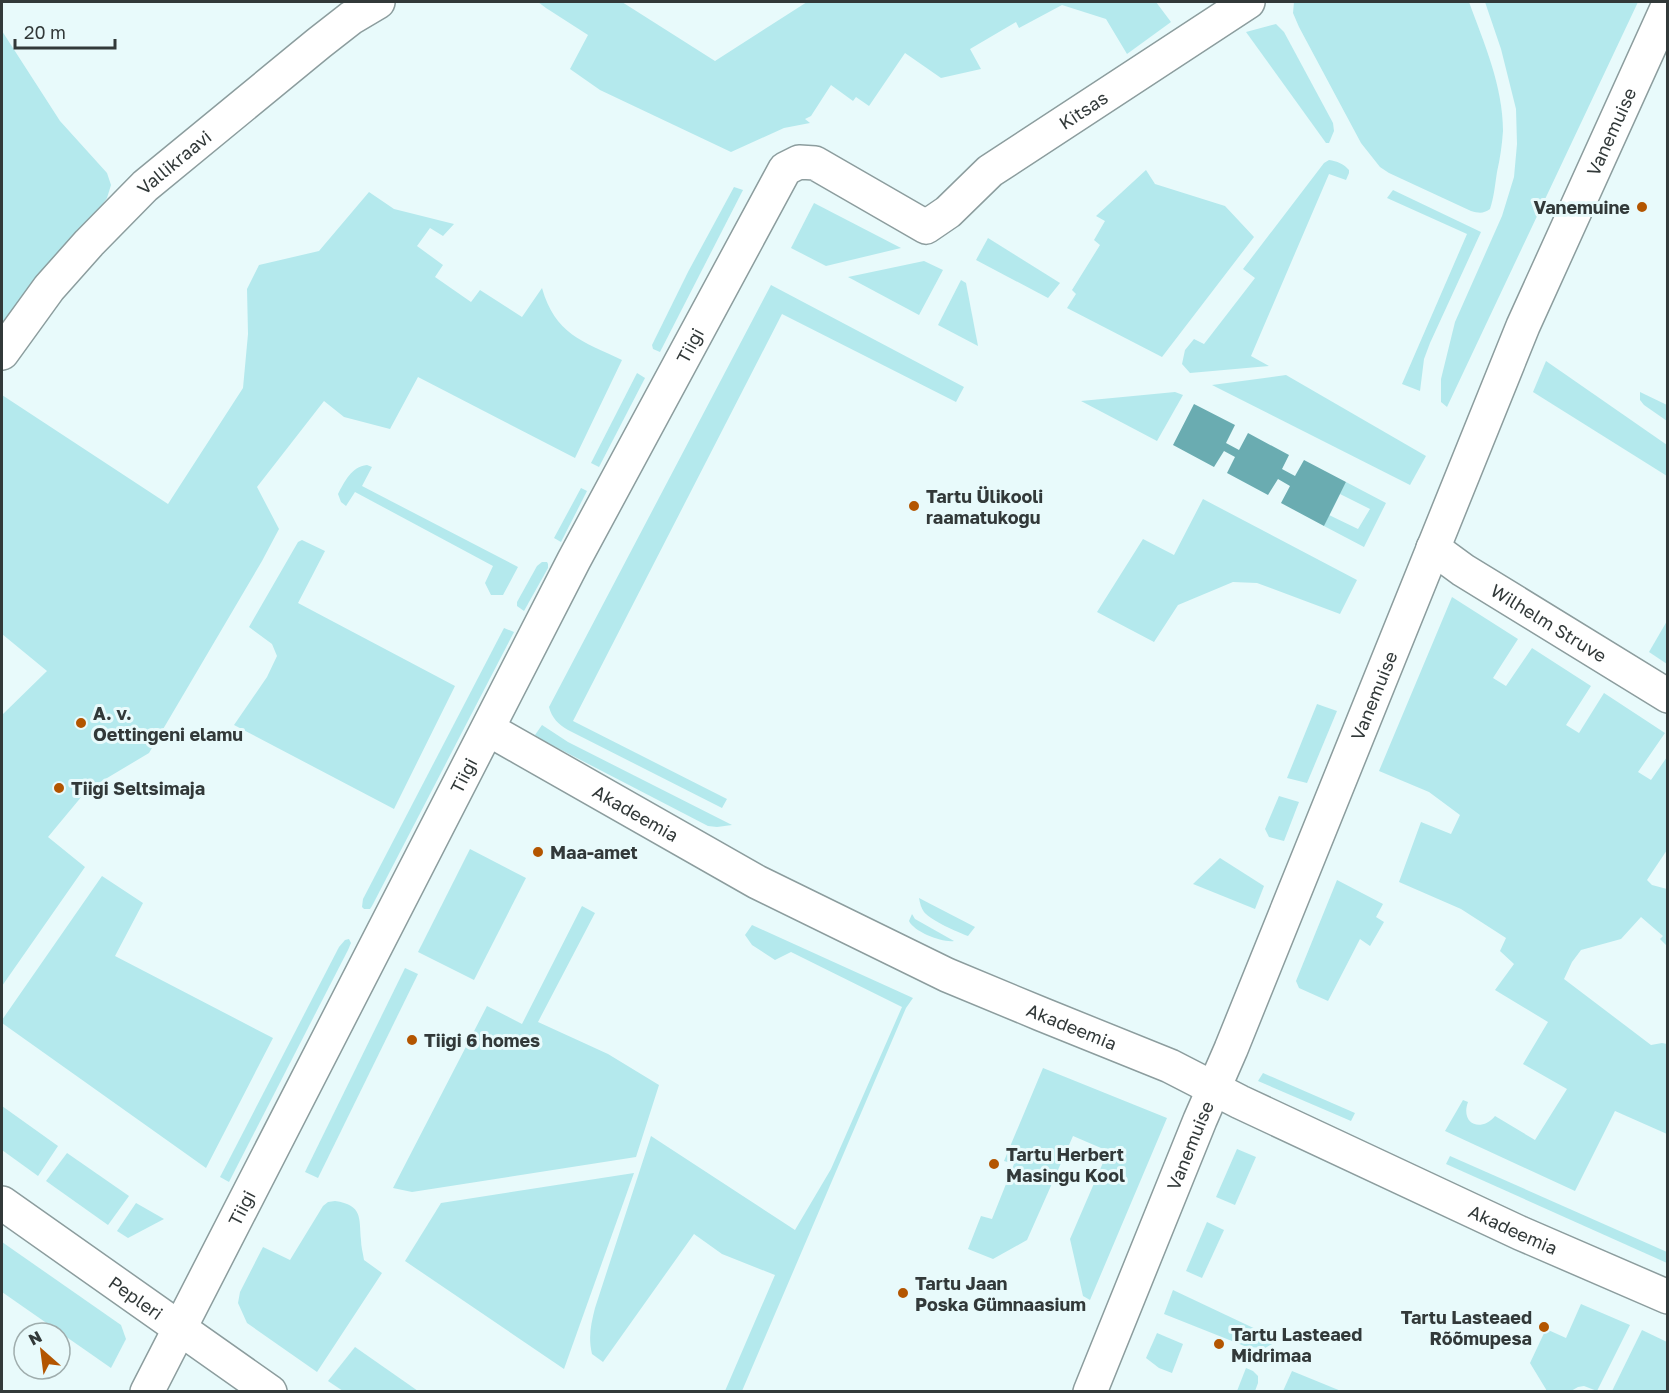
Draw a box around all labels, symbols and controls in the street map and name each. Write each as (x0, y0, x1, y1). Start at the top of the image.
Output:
scale bar (15, 12, 116, 50)
text: 20 m (24, 21, 66, 43)
street label: Vanemuise (1582, 84, 1641, 179)
street label: Kitsas (1055, 86, 1112, 134)
street label: Vallikraavi (132, 125, 216, 199)
place label: Vanemuine (1534, 196, 1630, 218)
marker: Vanemuine (1635, 200, 1649, 214)
street label: Tiigi (671, 324, 708, 367)
place label: Tartu Ülikooli raamatukogu (926, 485, 1043, 528)
marker: Tartu Ülikooli raamatukogu (907, 499, 921, 513)
street label: Wilhelm Struve (1487, 579, 1611, 667)
street label: Vanemuise (1346, 648, 1402, 743)
place label: A. v. Oettingeni elamu (93, 702, 243, 745)
marker: A. v. Oettingeni elamu (74, 716, 88, 730)
street label: Tiigi (445, 754, 482, 797)
place label: Tiigi Seltsimaja (71, 777, 205, 799)
street label: Akadeemia (589, 780, 683, 846)
marker: Tiigi Seltsimaja (52, 781, 66, 795)
place label: Maa-amet (550, 841, 638, 863)
marker: Maa-amet (531, 845, 545, 859)
street label: Akadeemia (1024, 998, 1120, 1054)
place label: Tiigi 6 homes (424, 1029, 540, 1051)
marker: Tiigi 6 homes (405, 1033, 419, 1047)
street label: Vanemuise (1162, 1097, 1218, 1193)
place label: Tartu Herbert Masingu Kool (1006, 1143, 1125, 1186)
marker: Tartu Herbert Masingu Kool (987, 1157, 1001, 1171)
street label: Tiigi (223, 1186, 260, 1229)
street label: Akadeemia (1465, 1200, 1561, 1259)
street label: Pepleri (105, 1271, 167, 1324)
place label: Tartu Jaan Poska Gümnaasium (915, 1272, 1086, 1315)
marker: Tartu Jaan Poska Gümnaasium (896, 1286, 910, 1300)
place label: Tartu Lasteaed Rõõmupesa (1401, 1306, 1532, 1349)
marker: Tartu Lasteaed Rõõmupesa (1537, 1320, 1551, 1334)
north arrow (12, 1321, 72, 1381)
place label: Tartu Lasteaed Midrimaa (1231, 1323, 1362, 1366)
text: N (25, 1326, 45, 1349)
marker: Tartu Lasteaed Midrimaa (1212, 1337, 1226, 1351)

